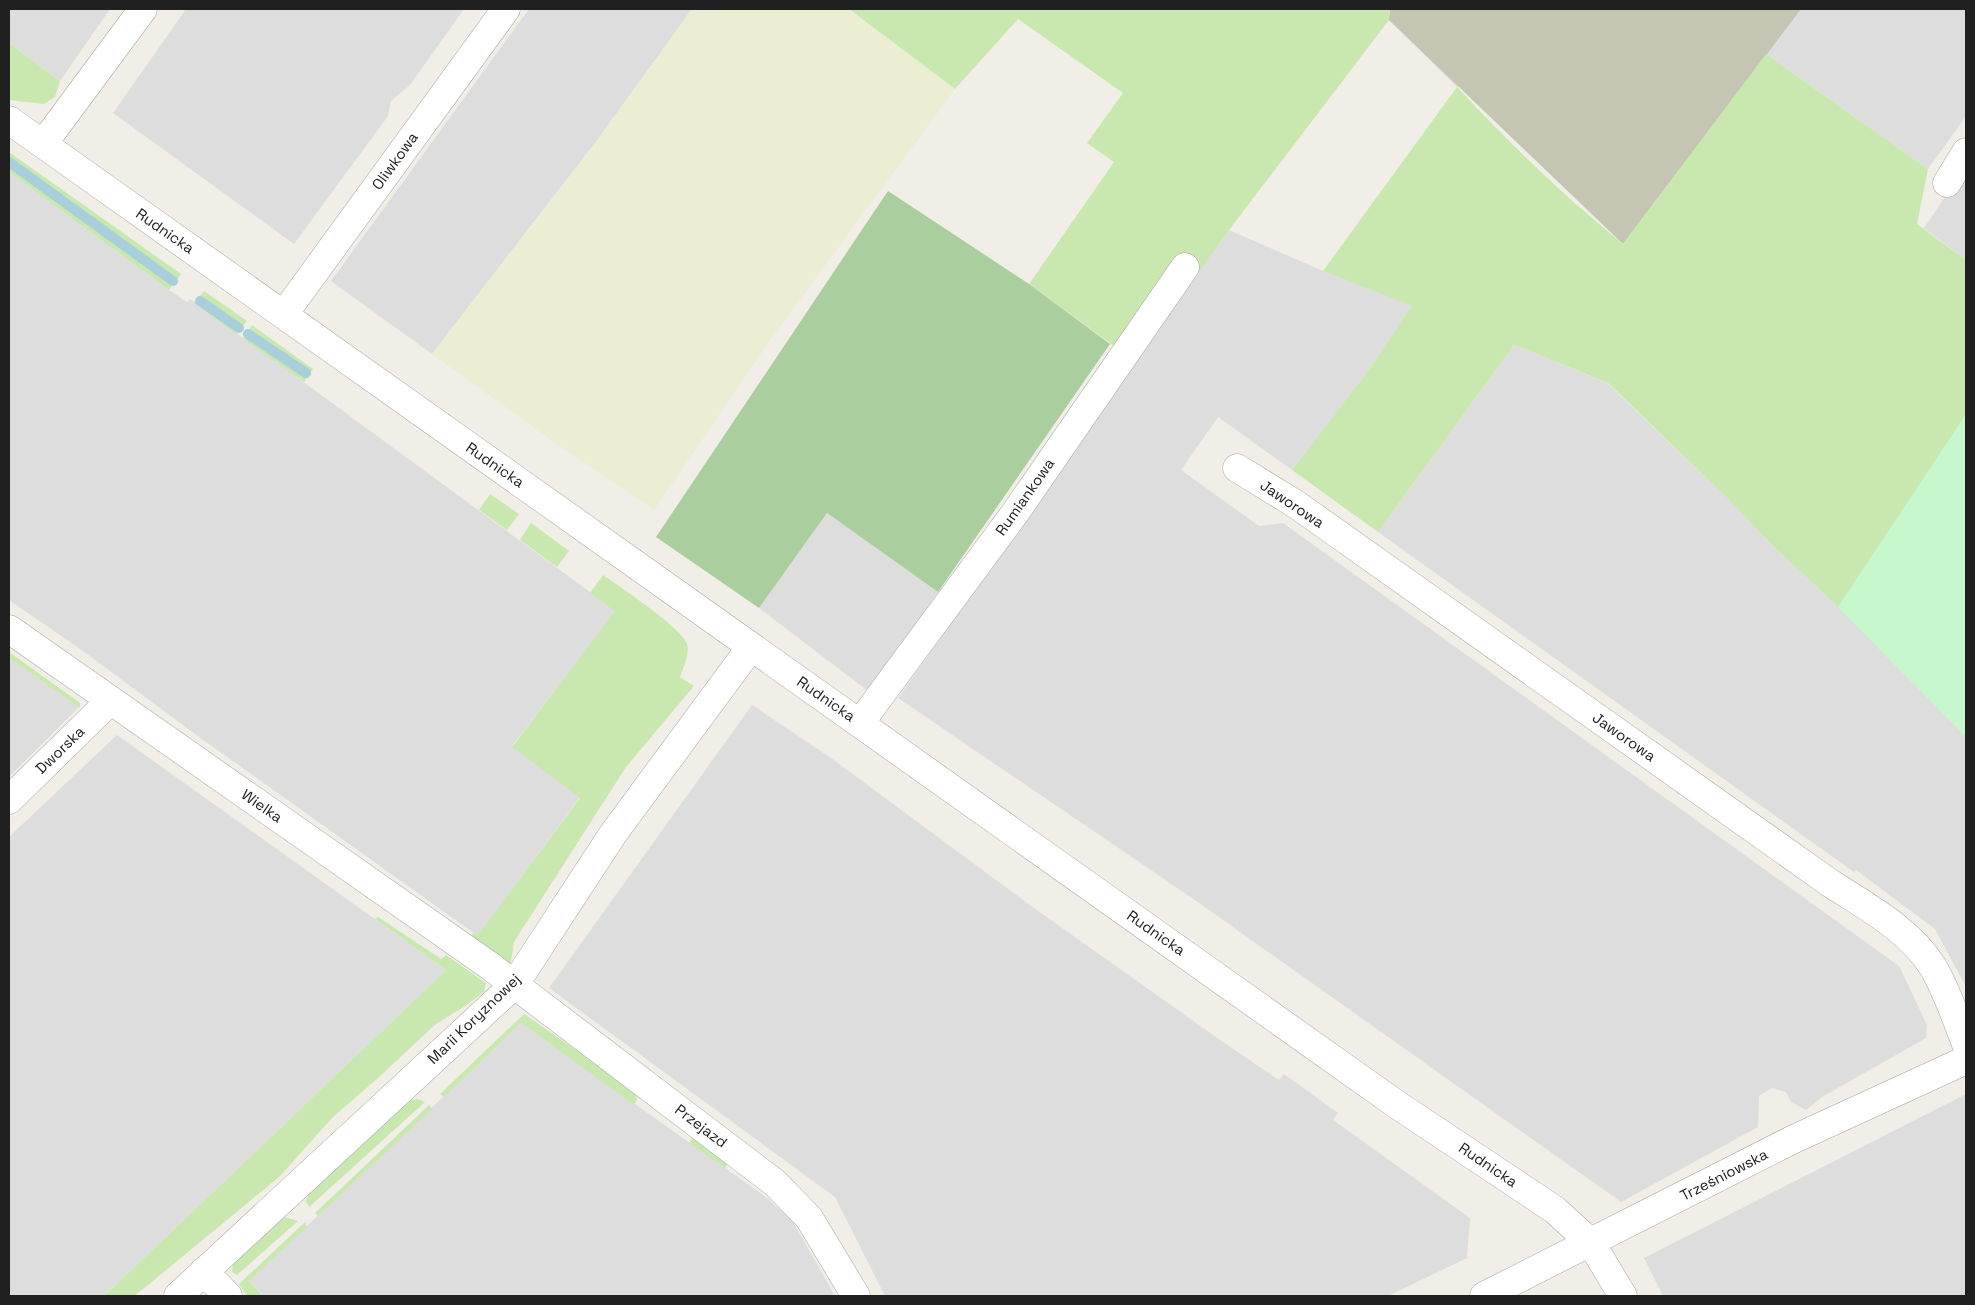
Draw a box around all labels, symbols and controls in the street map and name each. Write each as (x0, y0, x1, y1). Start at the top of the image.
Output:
street label: Oliwkowa (367, 128, 422, 193)
street label: Rudnicka (133, 204, 198, 258)
street label: Rudnicka (463, 438, 528, 492)
street label: Rumiankowa (991, 454, 1058, 539)
street label: Jaworowa (1257, 475, 1328, 532)
street label: Rudnicka (794, 672, 859, 726)
street label: Jaworowa (1589, 708, 1660, 766)
street label: Dworska (31, 721, 88, 778)
street label: Wielka (238, 785, 287, 827)
street label: Rudnicka (1124, 906, 1189, 960)
street label: Marii Koryznowej (423, 969, 524, 1068)
street label: Przejazd (671, 1100, 731, 1151)
street label: Rudnicka (1455, 1138, 1522, 1191)
street label: Trześniowska (1677, 1144, 1771, 1205)

